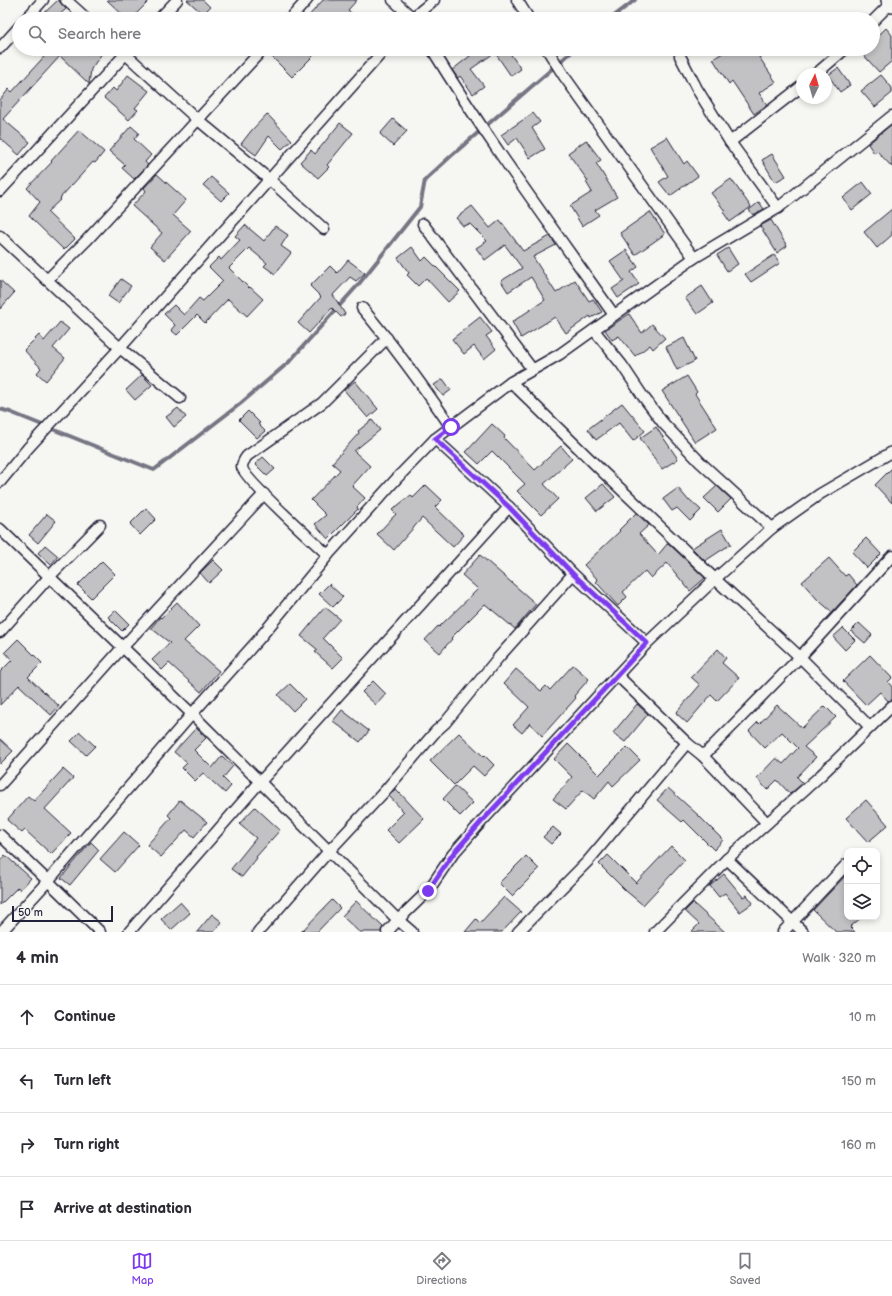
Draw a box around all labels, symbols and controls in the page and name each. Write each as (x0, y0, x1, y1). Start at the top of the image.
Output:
search box (12, 12, 880, 56)
icon: search (26, 23, 48, 45)
text: Search here (58, 25, 141, 44)
north arrow (796, 68, 832, 104)
route start (442, 418, 460, 436)
map controls (844, 848, 880, 920)
button: locate (844, 848, 880, 884)
route end (419, 882, 437, 900)
button: layers (844, 884, 880, 920)
scale bar (12, 904, 113, 923)
text: 50 m (18, 906, 43, 919)
text: 4 min (16, 948, 59, 968)
text: Walk · 320 m (802, 950, 876, 966)
icon: ahead (16, 1006, 38, 1028)
text: Continue (54, 1007, 116, 1026)
text: 10 m (849, 1009, 876, 1025)
icon: left (16, 1070, 38, 1092)
text: Turn left (54, 1071, 111, 1090)
text: 150 m (842, 1073, 876, 1089)
icon: right (16, 1134, 38, 1156)
text: Turn right (54, 1135, 119, 1154)
text: 160 m (841, 1137, 876, 1153)
icon: arrive (16, 1198, 38, 1220)
text: Arrive at destination (54, 1199, 192, 1218)
tab: Map (131, 1250, 154, 1287)
tab: Directions (416, 1250, 467, 1287)
tab: Saved (730, 1250, 761, 1287)

